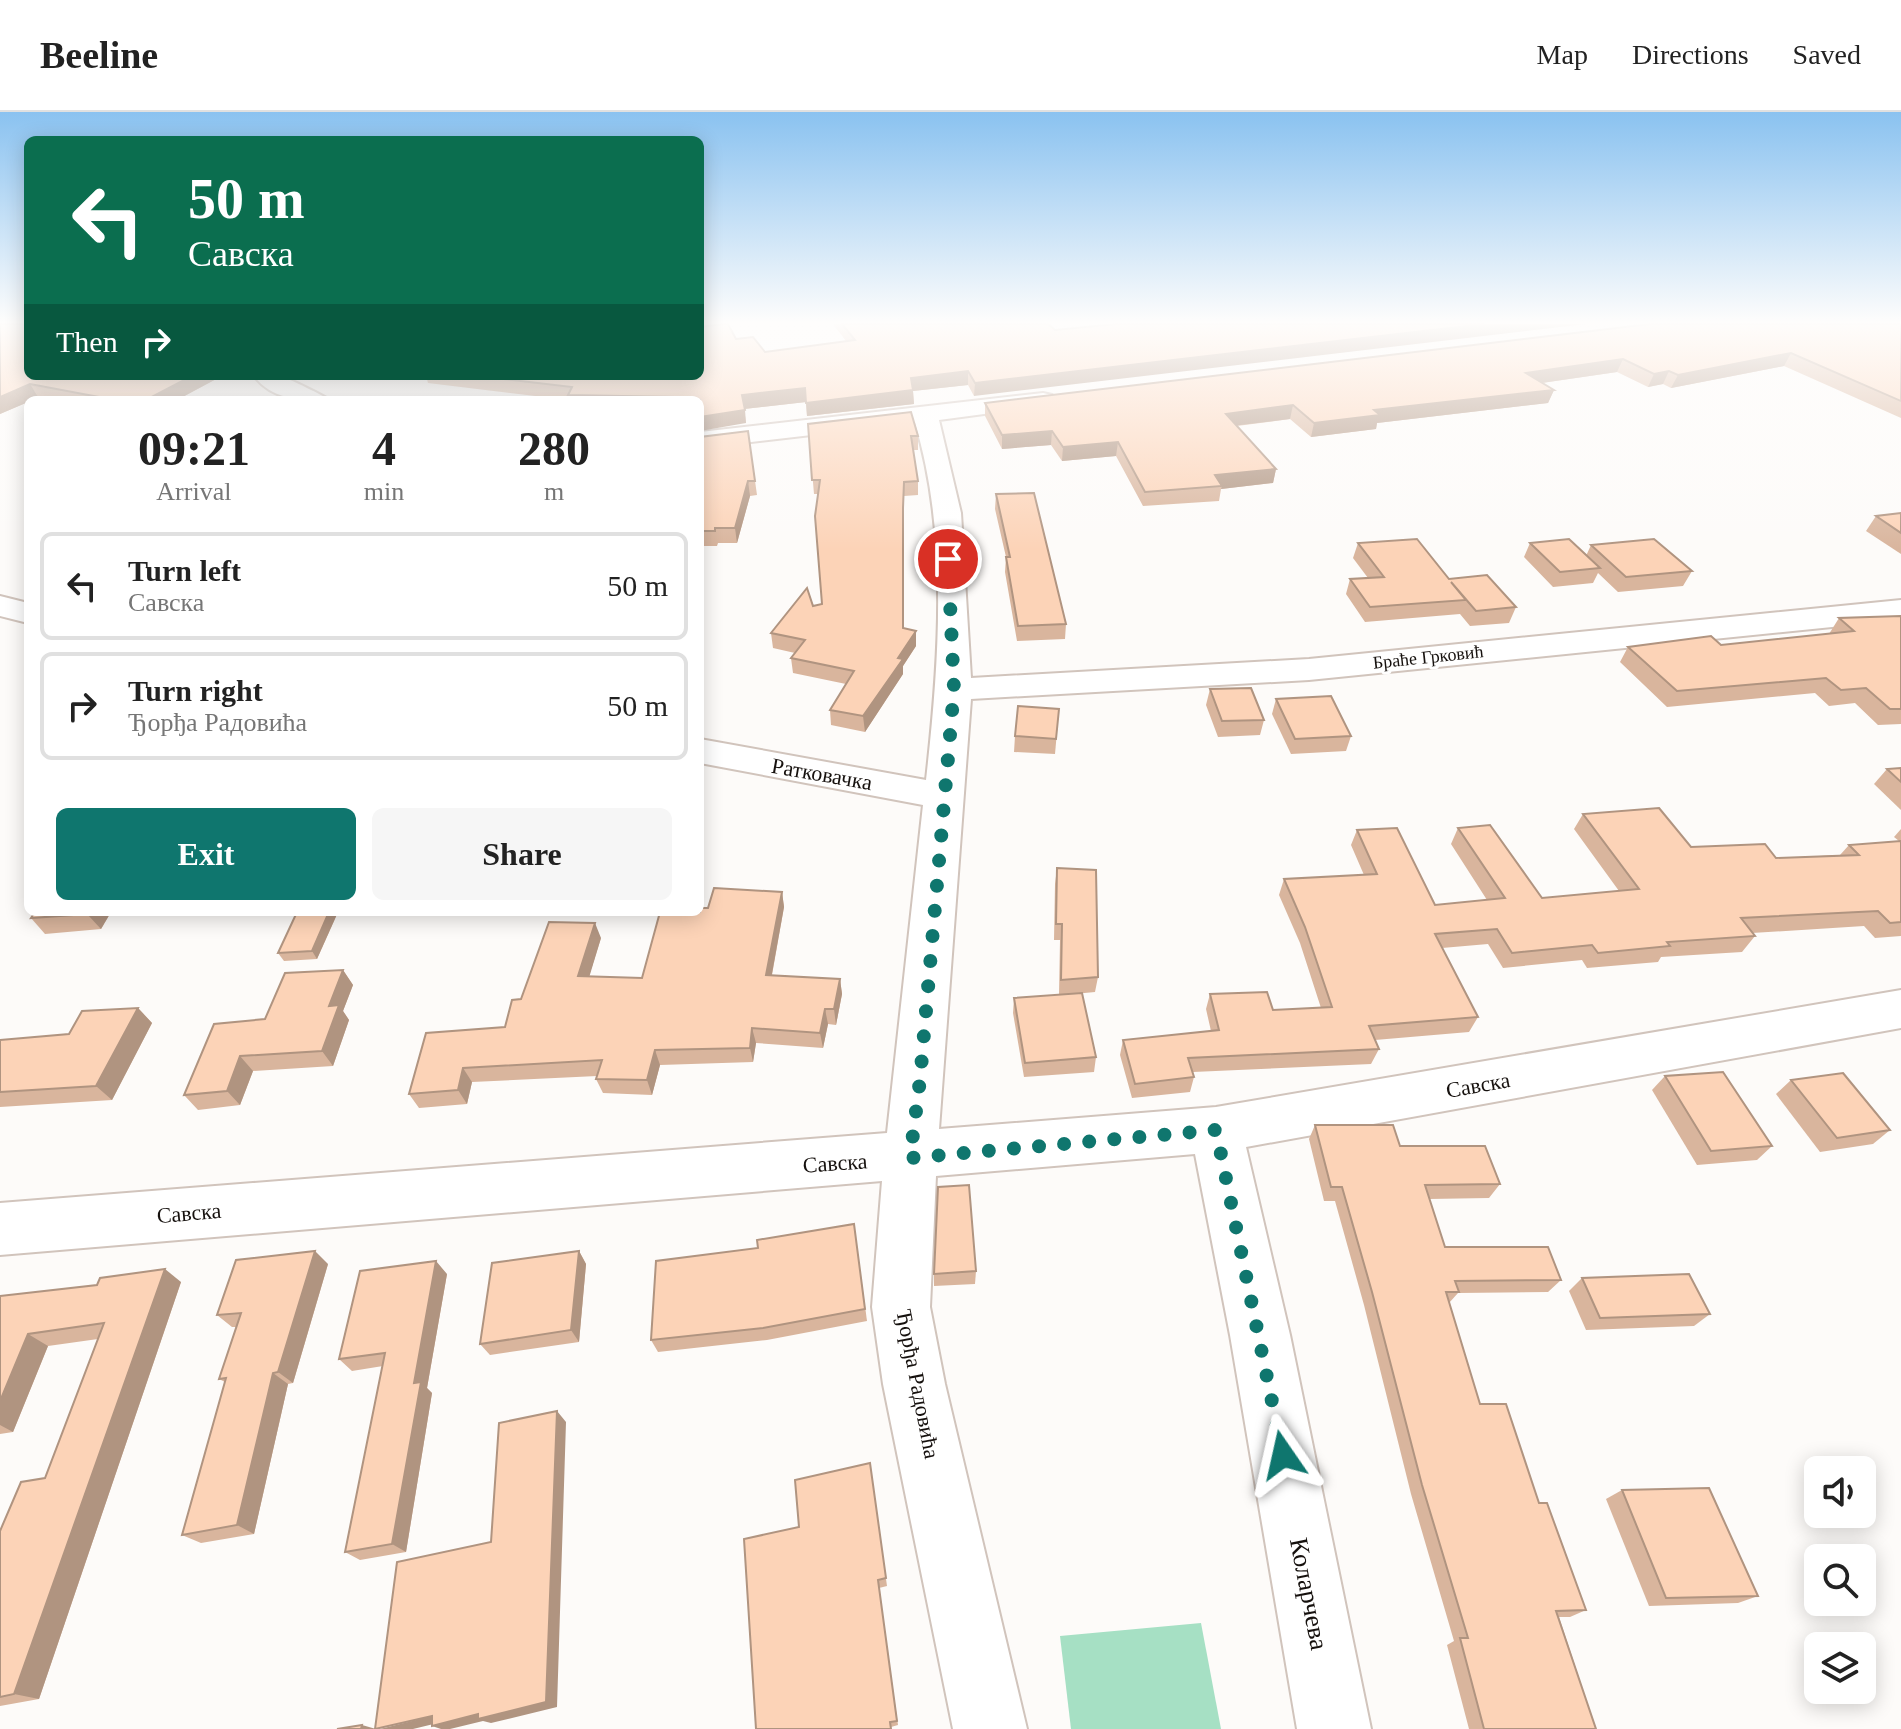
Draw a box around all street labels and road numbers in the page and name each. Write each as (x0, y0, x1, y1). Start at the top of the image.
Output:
street label: Браће Грковић (1372, 641, 1484, 673)
street label: Ратковачка (770, 753, 875, 795)
street label: Савска (1444, 1067, 1512, 1103)
street label: Савска (802, 1148, 868, 1178)
street label: Савска (156, 1198, 222, 1228)
street label: Ђорђа Радовића (891, 1307, 945, 1461)
street label: Коларчева (1284, 1535, 1334, 1653)

